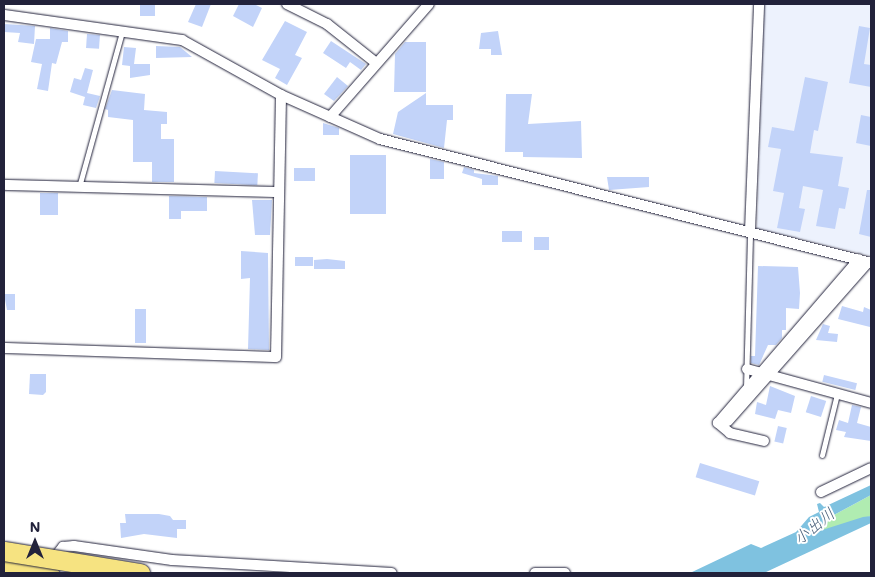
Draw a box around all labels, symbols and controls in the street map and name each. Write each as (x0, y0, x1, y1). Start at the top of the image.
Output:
water label: 小出川 (789, 503, 839, 549)
north arrow (10, 517, 60, 567)
text: N (30, 517, 40, 536)

